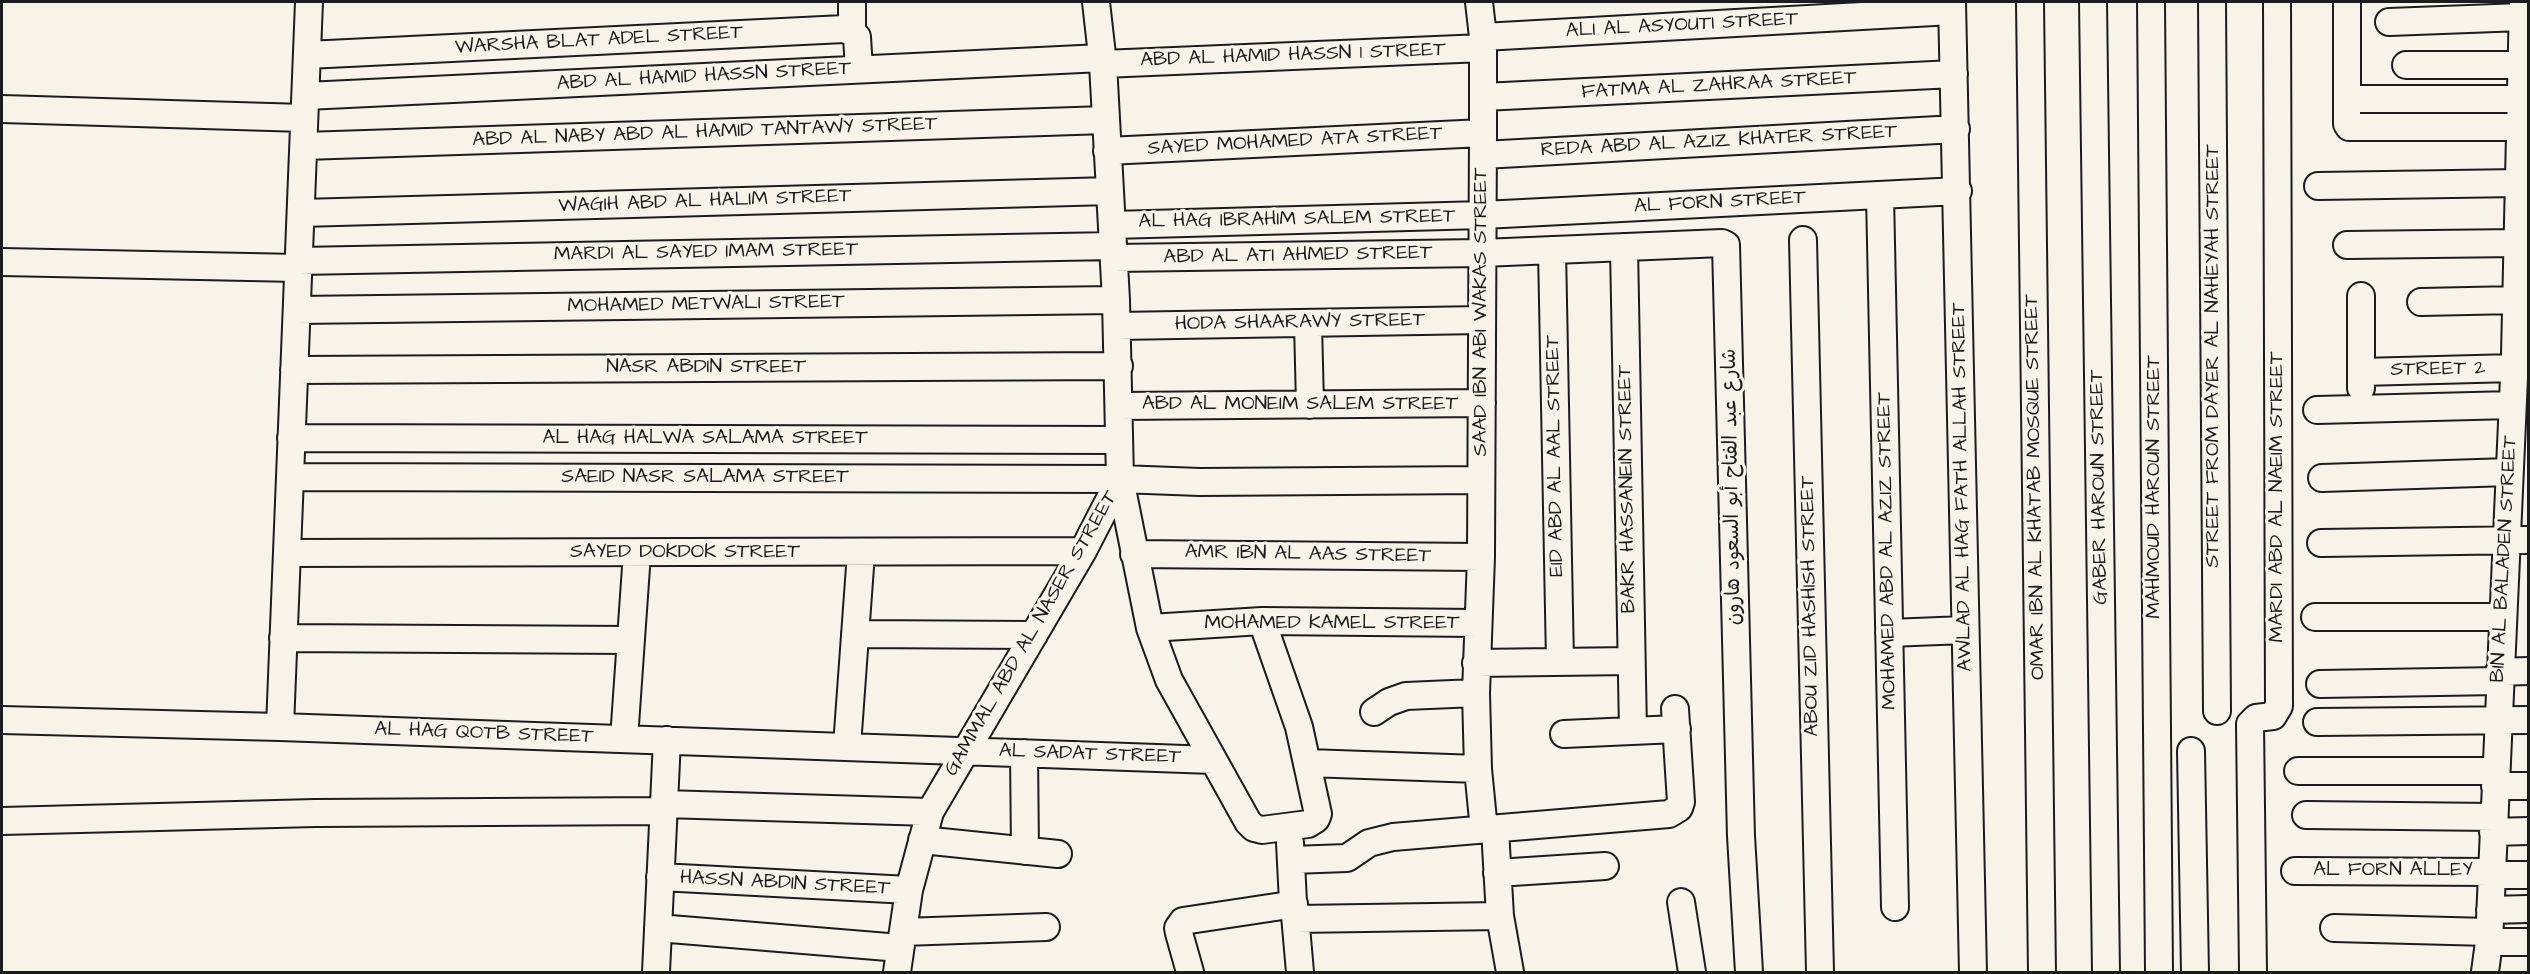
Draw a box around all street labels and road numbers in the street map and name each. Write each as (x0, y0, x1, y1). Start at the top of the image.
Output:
street label: ALI AL ASYOUTI STREET (1565, 8, 1799, 44)
street label: WARSHA BLAT ADEL STREET (454, 21, 744, 61)
street label: ABD AL HAMID HASSN 1 STREET (1140, 39, 1446, 73)
street label: ABD AL HAMID HASSN STREET (556, 57, 852, 97)
street label: FATMA AL ZAHRAA STREET (1581, 67, 1857, 105)
street label: ABD AL NABY ABD AL HAMID TANTAWY STREET (472, 113, 938, 153)
street label: REDA ABD AL AZIZ KHATER STREET (1540, 121, 1898, 163)
street label: SAYED MOHAMED ATA STREET (1147, 122, 1443, 162)
street label: STREET FROM DAYER AL NAHEYAH STREET (2202, 144, 2226, 568)
street label: SAAD IBN ABI WAKAS STREET (1470, 168, 1494, 456)
street label: WAGIH ABD AL HALIM STREET (558, 185, 852, 219)
street label: AL FORN STREET (1633, 187, 1807, 219)
street label: AL HAG IBRAHIM SALEM STREET (1138, 205, 1456, 235)
street label: MARDI AL SAYED IMAM STREET (554, 238, 858, 268)
street label: ABD AL ATI AHMED STREET (1163, 242, 1433, 270)
street label: MOHAMED METWALI STREET (567, 291, 845, 319)
street label: OMAR IBN AL KHATAB MOSQUE STREET (2021, 294, 2051, 680)
street label: AWLAD AL HAG FATH ALLAH STREET (1948, 302, 1978, 672)
street label: HODA SHAARAWY STREET (1175, 309, 1425, 337)
street label: EID ABD AL AAL STREET (1542, 335, 1570, 577)
street label: شارع عبد الفتاح أبو السعود هارون (1719, 348, 1747, 626)
street label: MARDI ABD AL NAEIM STREET (2266, 352, 2290, 642)
street label: MAHMOUD HAROUN STREET (2143, 355, 2167, 619)
street label: NASR ABDIN STREET (606, 356, 806, 380)
street label: STREET 2 (2390, 357, 2486, 383)
street label: BAKR HASSANEIN STREET (1614, 365, 1642, 613)
street label: GABER HAROUN STREET (2086, 369, 2114, 605)
street label: MOHAMED ABD AL AZIZ STREET (1873, 392, 1903, 710)
street label: ABD AL MONEIM SALEM STREET (1142, 393, 1458, 417)
street label: AL HAG HALWA SALAMA STREET (542, 427, 868, 451)
street label: BIN AL BALADEN STREET (2487, 435, 2523, 683)
street label: SAEID NASR SALAMA STREET (561, 466, 849, 490)
street label: ABOU ZID HASHISH STREET (1797, 475, 1825, 737)
street label: GAMMAL ABD AL NASER STREET (940, 487, 1124, 781)
street label: SAYED DOKDOK STREET (570, 541, 800, 565)
street label: AMR IBN AL AAS STREET (1185, 541, 1431, 569)
street label: MOHAMED KAMEL STREET (1204, 612, 1460, 636)
street label: AL HAG QOTB STREET (374, 718, 594, 750)
street label: AL SADAT STREET (998, 740, 1182, 770)
street label: AL FORN ALLEY (2313, 859, 2473, 883)
street label: HASSN ABDIN STREET (679, 867, 891, 901)

